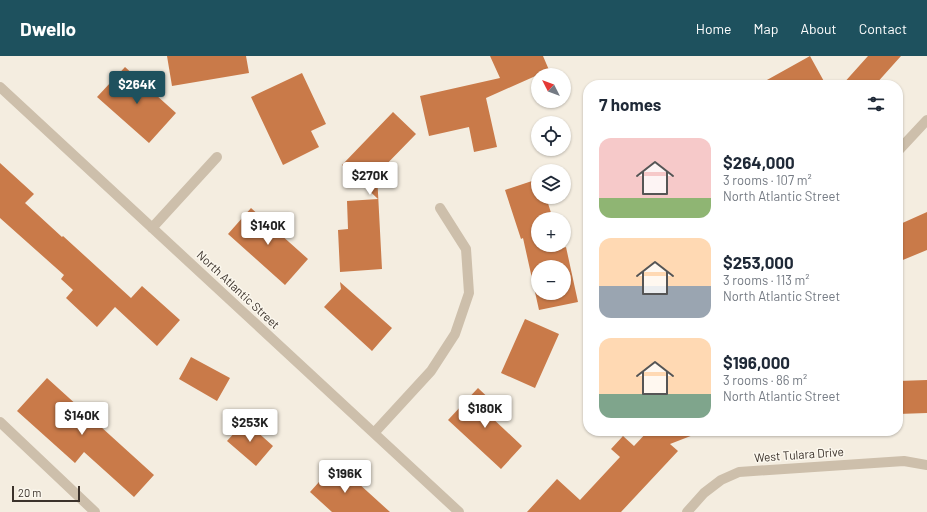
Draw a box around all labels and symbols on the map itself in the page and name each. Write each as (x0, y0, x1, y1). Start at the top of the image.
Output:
north arrow (531, 68, 571, 108)
pin: $264K (109, 71, 165, 105)
pin: $270K (342, 162, 398, 196)
pin: $140K (240, 212, 296, 246)
street label: North Atlantic Street (194, 247, 283, 331)
pin: $180K (457, 395, 513, 429)
pin: $140K (54, 402, 110, 436)
pin: $253K (222, 409, 278, 443)
street label: West Tulara Drive (754, 444, 844, 464)
pin: $196K (317, 460, 373, 494)
scale bar (12, 484, 80, 503)

